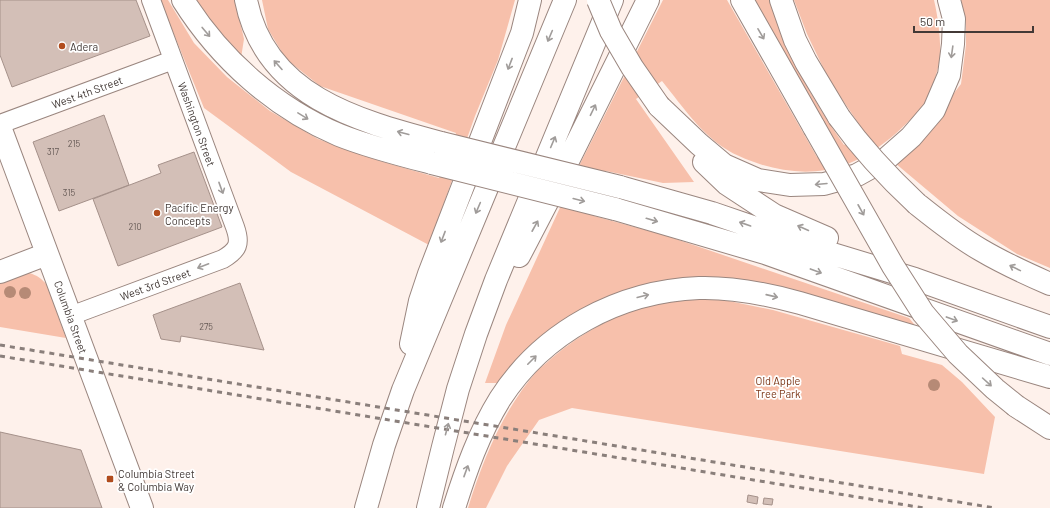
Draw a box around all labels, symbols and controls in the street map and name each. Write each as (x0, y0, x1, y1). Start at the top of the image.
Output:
scale bar (914, 8, 1033, 34)
text: 50 m (920, 14, 945, 28)
one-way arrow (201, 26, 210, 37)
one-way arrow (758, 28, 765, 40)
one-way arrow (545, 30, 553, 42)
place label: Adera (70, 40, 98, 53)
marker: Adera (57, 41, 67, 51)
one-way arrow (948, 45, 956, 58)
one-way arrow (506, 57, 514, 69)
one-way arrow (274, 60, 283, 71)
street label: West 4th Street (50, 73, 124, 111)
street label: Washington Street (176, 80, 218, 168)
one-way arrow (590, 104, 597, 116)
one-way arrow (297, 113, 309, 121)
one-way arrow (397, 129, 410, 136)
one-way arrow (549, 136, 557, 148)
house number: 215 (68, 138, 81, 149)
house number: 317 (47, 146, 60, 157)
one-way arrow (815, 180, 828, 188)
one-way arrow (218, 182, 226, 194)
house number: 315 (63, 187, 76, 198)
one-way arrow (572, 197, 585, 204)
place label: Pacific Energy Concepts (165, 201, 233, 227)
one-way arrow (474, 201, 481, 213)
one-way arrow (857, 204, 865, 216)
marker: Pacific Energy Concepts (152, 208, 162, 218)
one-way arrow (645, 217, 658, 224)
one-way arrow (739, 219, 751, 227)
one-way arrow (531, 220, 539, 232)
house number: 210 (129, 221, 141, 232)
one-way arrow (797, 224, 809, 231)
one-way arrow (438, 231, 446, 243)
one-way arrow (198, 263, 210, 271)
one-way arrow (1009, 264, 1021, 271)
street label: West 3rd Street (118, 265, 192, 303)
one-way arrow (810, 268, 822, 276)
street label: Columbia Street (52, 279, 90, 355)
one-way arrow (637, 292, 650, 300)
one-way arrow (765, 293, 778, 300)
one-way arrow (945, 316, 957, 324)
house number: 275 (199, 321, 213, 332)
one-way arrow (527, 355, 537, 365)
park label: Old Apple Tree Park (755, 374, 801, 400)
one-way arrow (981, 377, 992, 386)
one-way arrow (444, 423, 452, 436)
one-way arrow (463, 465, 471, 477)
place label: Columbia Street & Columbia Way (118, 467, 195, 493)
marker: Columbia Street & Columbia Way (105, 474, 115, 484)

